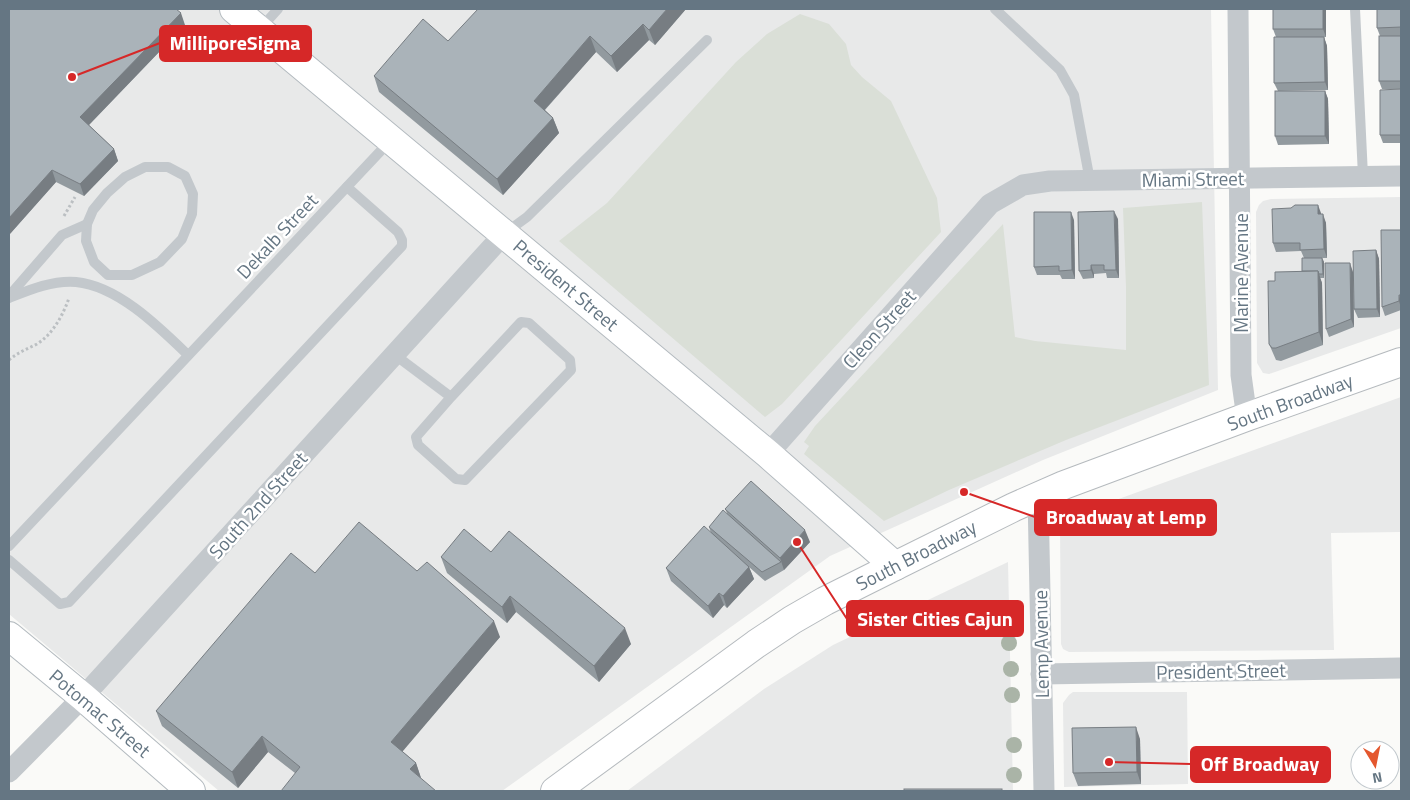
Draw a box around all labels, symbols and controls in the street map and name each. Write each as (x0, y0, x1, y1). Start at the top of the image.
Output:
callout: MilliporeSigma (160, 26, 311, 61)
text: MilliporeSigma (169, 27, 301, 58)
street label: Miami Street (1141, 163, 1245, 194)
street label: Dekalb Street (229, 186, 324, 285)
street label: Marine Avenue (1226, 213, 1255, 333)
street label: President Street (507, 232, 626, 338)
street label: Cleon Street (835, 282, 922, 375)
street label: South Broadway (1223, 365, 1357, 438)
street label: South 2nd Street (202, 444, 314, 565)
callout: Broadway at Lemp (1035, 500, 1216, 535)
text: Broadway at Lemp (1046, 501, 1206, 532)
street label: South Broadway (850, 512, 981, 597)
street label: Lemp Avenue (1025, 590, 1056, 698)
callout: Sister Cities Cajun (847, 601, 1023, 636)
text: Sister Cities Cajun (857, 603, 1013, 634)
street label: President Street (1156, 655, 1286, 686)
street label: Potomac Street (43, 661, 158, 764)
north arrow (1350, 740, 1400, 790)
callout: Off Broadway (1191, 747, 1330, 782)
text: Off Broadway (1201, 748, 1319, 779)
text: N (1371, 767, 1384, 789)

